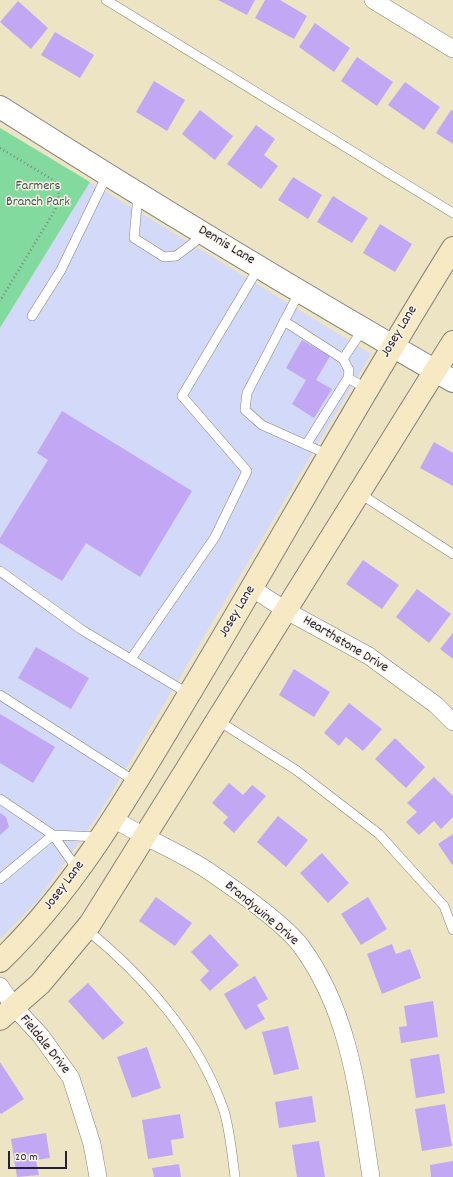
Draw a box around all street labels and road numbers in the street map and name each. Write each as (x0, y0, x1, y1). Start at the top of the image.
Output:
street label: Dennis Lane (195, 223, 257, 269)
street label: Josey Lane (378, 303, 422, 361)
street label: Josey Lane (216, 583, 260, 641)
street label: Hearthstone Drive (299, 613, 391, 677)
street label: Josey Lane (41, 858, 89, 914)
street label: Brandywine Drive (221, 878, 301, 950)
street label: Fieldale Drive (15, 1012, 73, 1078)

